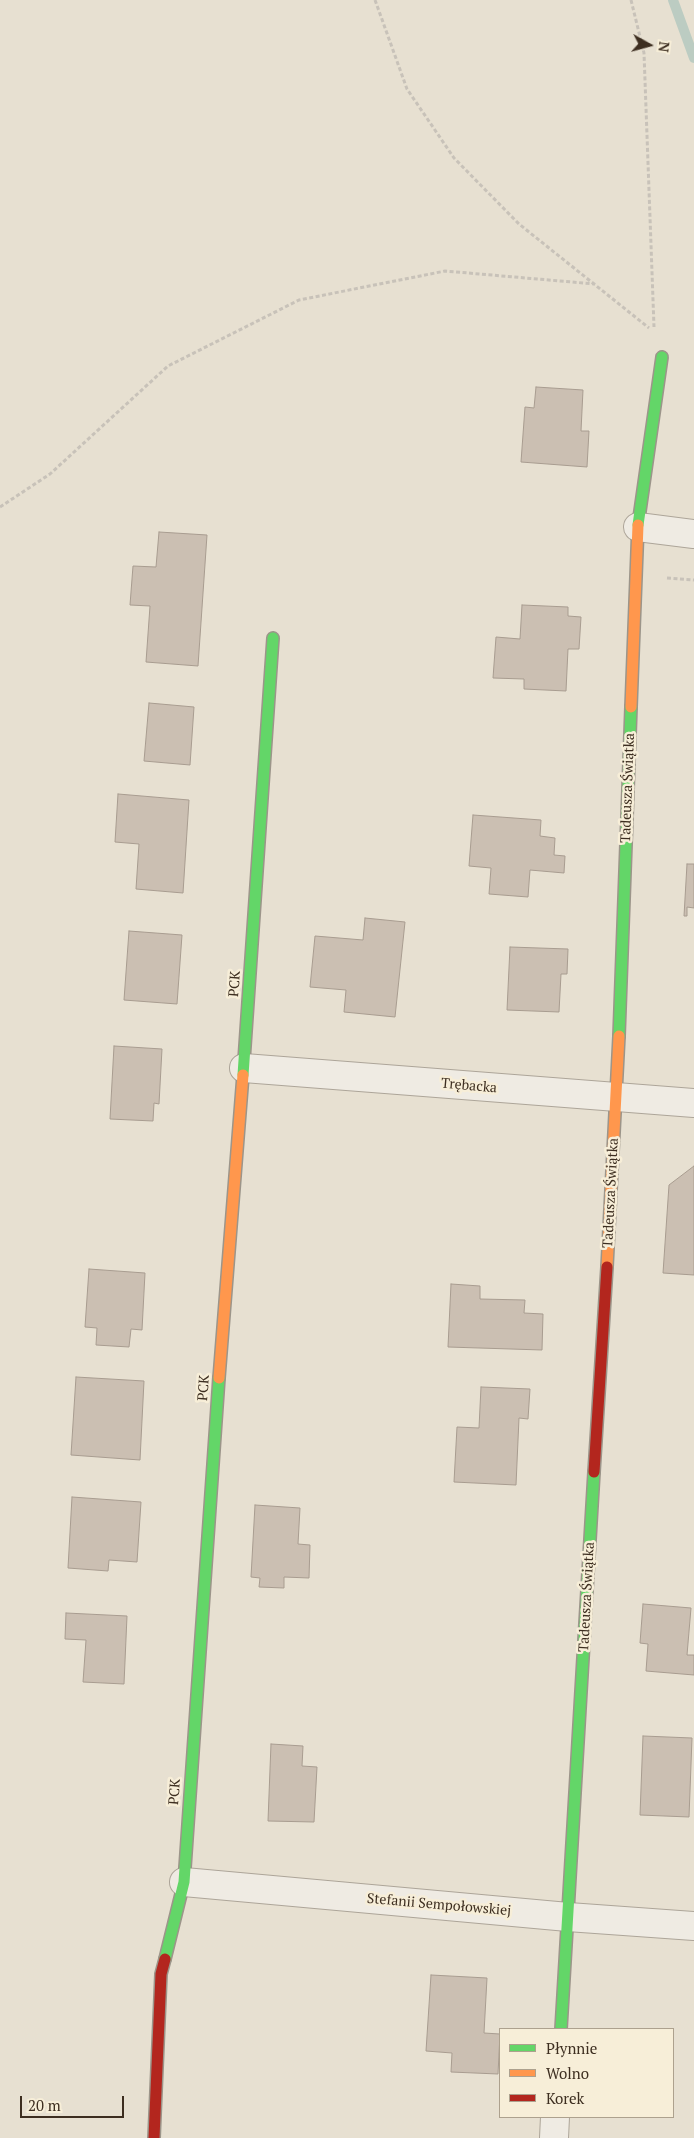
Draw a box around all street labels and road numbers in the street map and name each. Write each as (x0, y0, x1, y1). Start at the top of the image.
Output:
street label: Tadeusza Świątka (618, 733, 638, 843)
street label: PCK (226, 970, 244, 998)
street label: Trębacka (440, 1075, 498, 1097)
street label: Tadeusza Świątka (600, 1138, 622, 1248)
street label: PCK (195, 1374, 213, 1402)
street label: Tadeusza Świątka (576, 1542, 598, 1652)
street label: PCK (166, 1778, 184, 1806)
street label: Stefanii Sempołowskiej (366, 1890, 512, 1920)

